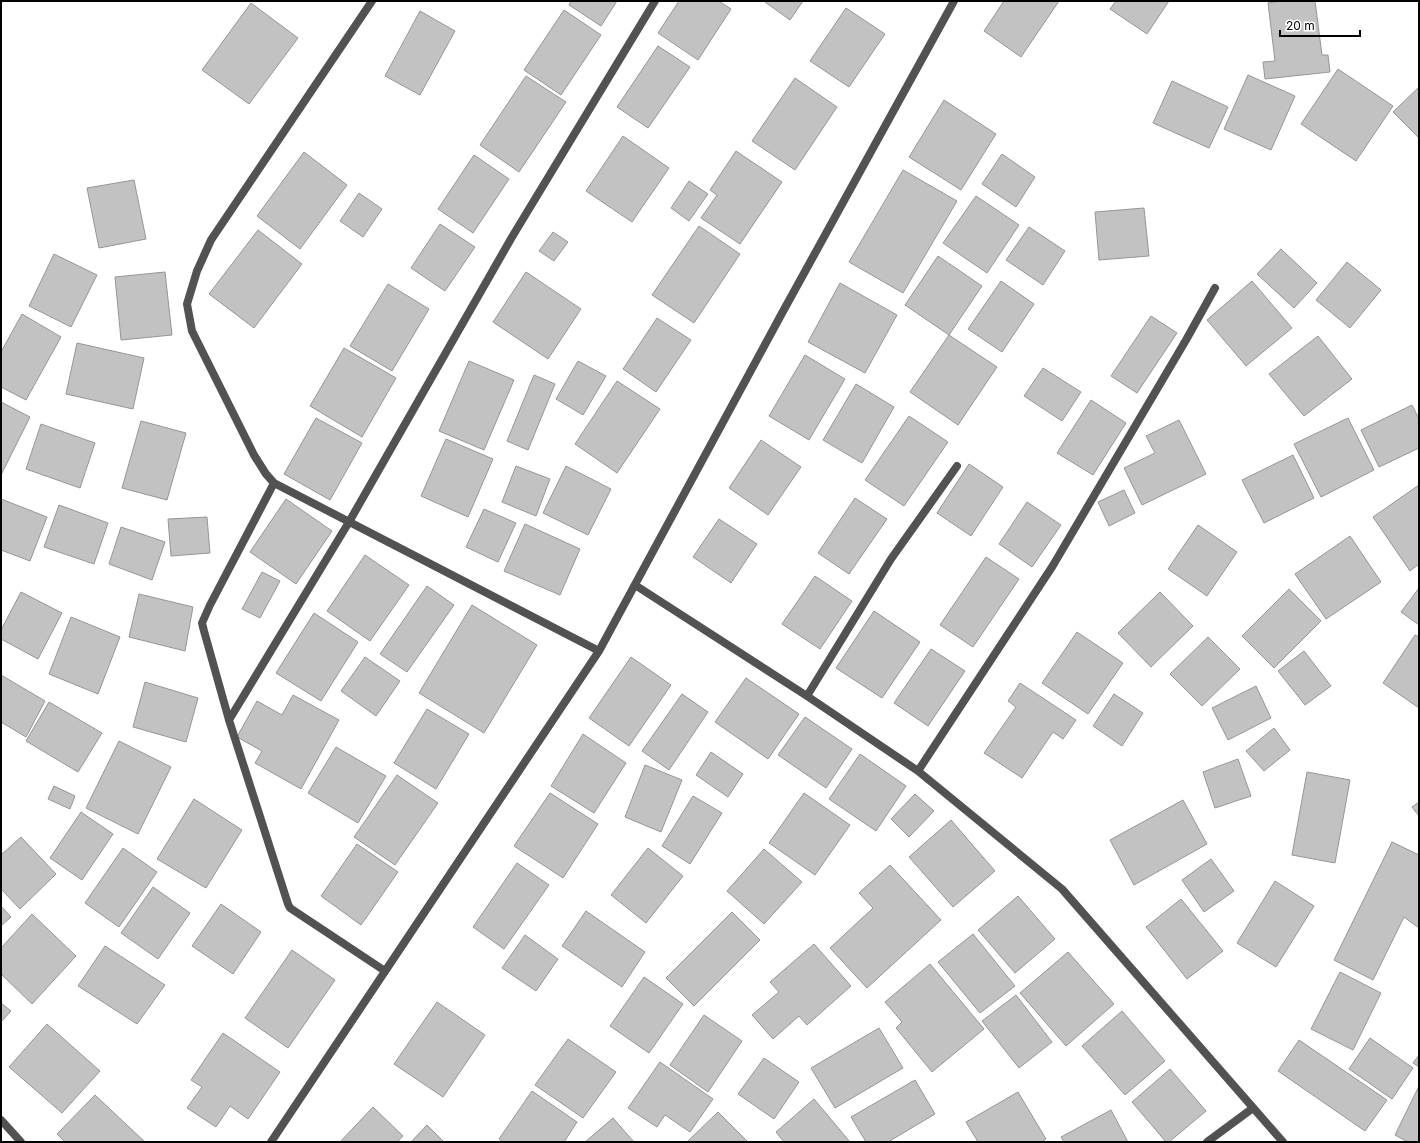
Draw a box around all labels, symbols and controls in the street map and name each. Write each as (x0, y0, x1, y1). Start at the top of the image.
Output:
scale bar (1280, 12, 1360, 38)
text: 20 m (1286, 18, 1315, 33)

